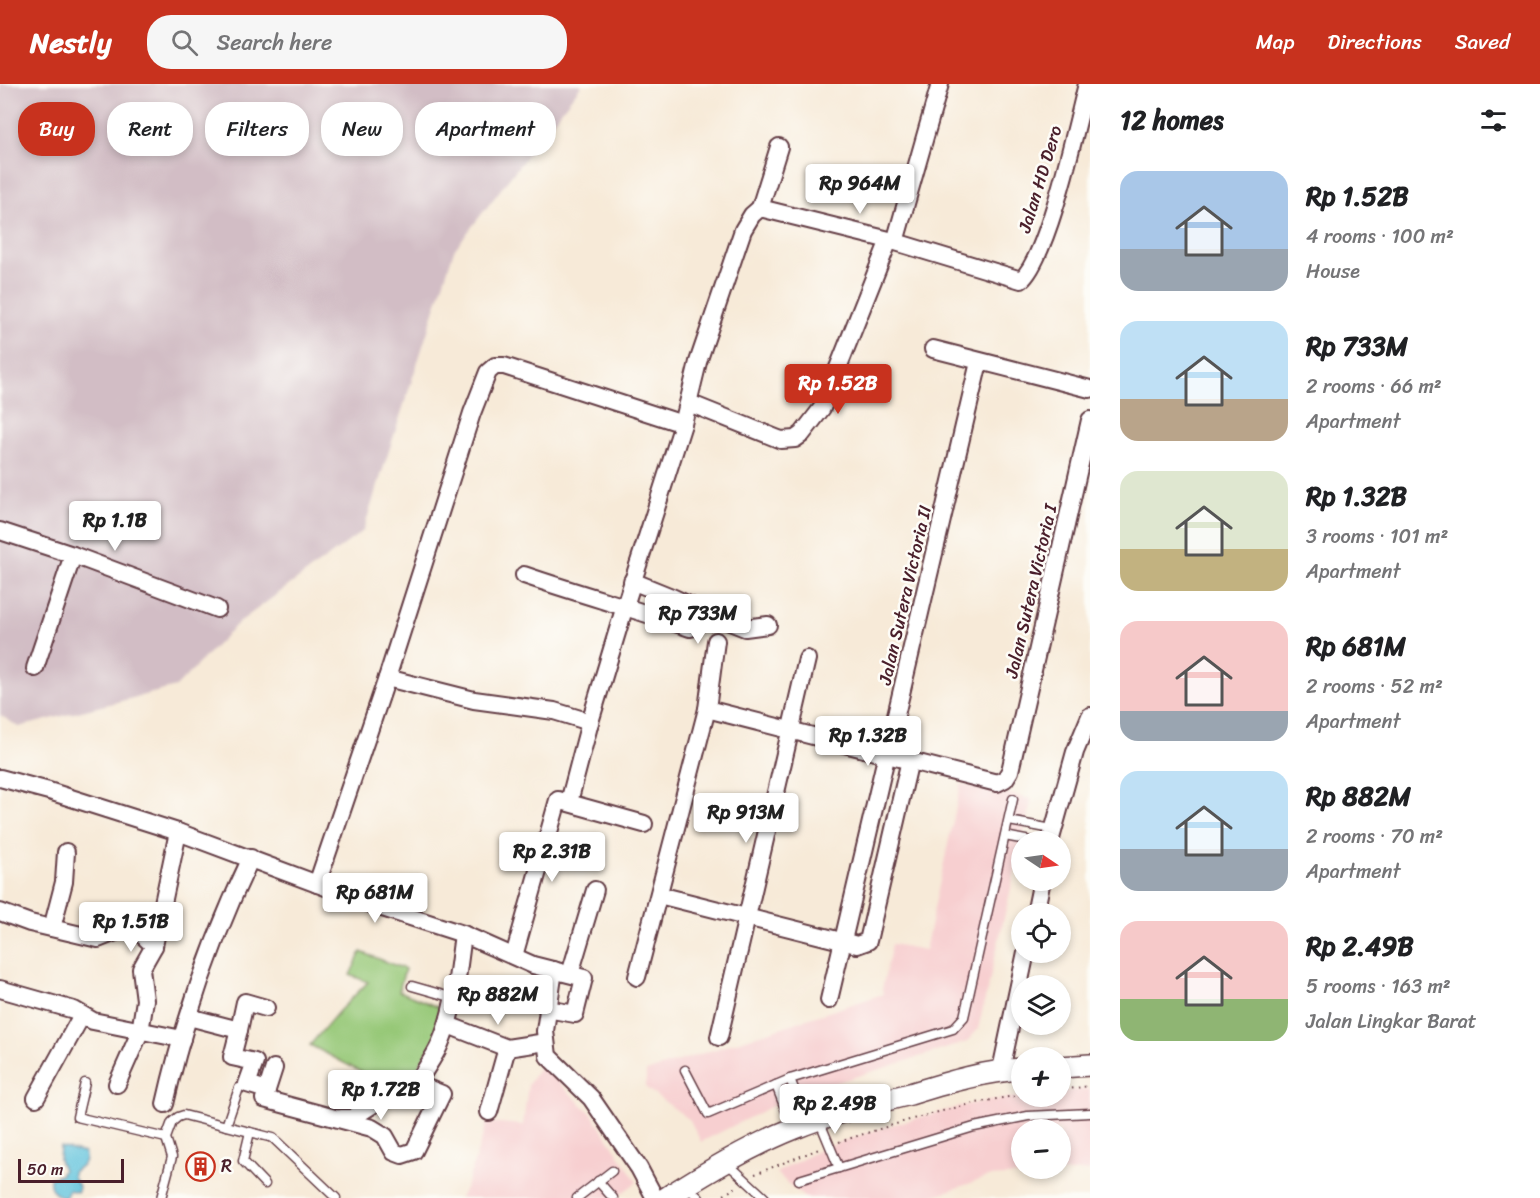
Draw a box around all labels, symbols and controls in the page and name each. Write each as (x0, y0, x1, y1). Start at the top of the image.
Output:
search box (147, 15, 567, 69)
text: Nestly (30, 18, 111, 67)
text: Search here (216, 23, 332, 62)
text: Map (1256, 23, 1294, 61)
text: Directions (1327, 23, 1422, 61)
text: Saved (1455, 23, 1510, 61)
icon: search (168, 26, 201, 59)
text: 12 homes (1120, 97, 1224, 143)
chip: Buy (18, 102, 95, 156)
chip: Rent (107, 102, 193, 156)
chip: Filters (205, 102, 309, 156)
chip: New (321, 102, 403, 156)
chip: Apartment (415, 102, 556, 156)
icon: filters (1477, 104, 1510, 137)
street label: Jalan HD Dero (1008, 121, 1071, 238)
pin: Rp 964M (805, 164, 915, 215)
text: Rp 964M (819, 166, 901, 201)
text: Rp 1.52B (1306, 173, 1409, 219)
icon: home (1168, 195, 1240, 267)
text: 4 rooms · 100 m² (1306, 219, 1454, 254)
text: House (1306, 254, 1360, 289)
text: Rp 733M (1306, 323, 1408, 369)
icon: home (1168, 345, 1240, 417)
pin: Rp 1.52B (776, 364, 900, 415)
text: Rp 1.52B (799, 366, 877, 401)
text: 2 rooms · 66 m² (1306, 369, 1442, 404)
text: Apartment (1306, 404, 1400, 439)
text: Rp 1.32B (1306, 473, 1407, 519)
icon: home (1168, 495, 1240, 567)
street label: Jalan Sutera Victoria I (995, 499, 1067, 682)
pin: Rp 1.1B (60, 501, 170, 552)
street label: Jalan Sutera Victoria II (869, 502, 941, 689)
text: Rp 1.1B (83, 503, 147, 538)
text: 3 rooms · 101 m² (1306, 519, 1448, 554)
text: Apartment (1306, 554, 1400, 589)
pin: Rp 733M (643, 594, 753, 645)
text: Rp 733M (659, 596, 737, 631)
text: Rp 681M (1306, 623, 1406, 669)
icon: home (1168, 645, 1240, 717)
text: 2 rooms · 52 m² (1306, 669, 1443, 704)
text: Apartment (1306, 704, 1400, 739)
pin: Rp 1.32B (806, 716, 930, 767)
text: Rp 1.32B (829, 718, 907, 753)
text: Rp 882M (1306, 773, 1411, 819)
pin: Rp 913M (691, 793, 801, 844)
text: Rp 913M (708, 795, 784, 830)
icon: home (1168, 795, 1240, 867)
text: 2 rooms · 70 m² (1306, 819, 1443, 854)
north arrow (1011, 831, 1071, 891)
map controls (1011, 831, 1071, 1179)
pin: Rp 2.31B (490, 832, 614, 883)
text: Rp 2.31B (513, 834, 591, 869)
text: Apartment (1306, 854, 1400, 889)
pin: Rp 681M (320, 873, 430, 924)
text: Rp 681M (337, 875, 414, 910)
pin: Rp 1.51B (69, 902, 193, 953)
button: locate (1011, 903, 1071, 963)
text: Rp 1.51B (93, 904, 169, 939)
text: Rp 2.49B (1306, 923, 1414, 969)
icon: home (1168, 945, 1240, 1017)
text: 5 rooms · 163 m² (1306, 969, 1451, 1004)
pin: Rp 882M (443, 975, 553, 1026)
button: layers (1011, 975, 1071, 1035)
text: Rp 882M (458, 977, 538, 1012)
text: Jalan Lingkar Barat (1306, 1004, 1477, 1039)
button: + (1011, 1047, 1071, 1107)
pin: Rp 1.72B (319, 1070, 443, 1121)
text: Rp 1.72B (342, 1072, 420, 1107)
pin: Rp 2.49B (773, 1084, 897, 1135)
text: Rp 2.49B (794, 1086, 876, 1121)
button: − (1011, 1119, 1071, 1179)
building icon: R (184, 1150, 216, 1182)
place label: R (221, 1150, 232, 1182)
text: 50 m (27, 1155, 63, 1184)
scale bar (18, 1156, 124, 1184)

